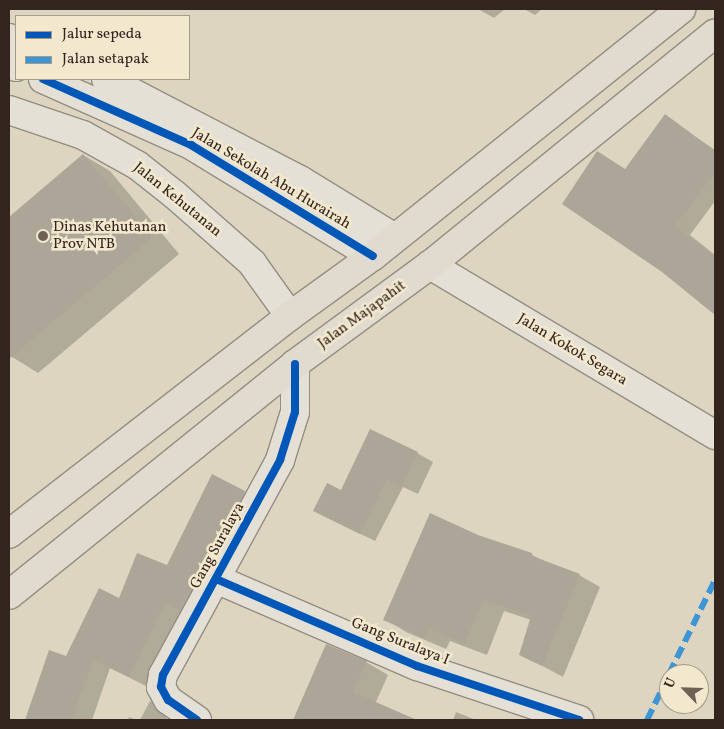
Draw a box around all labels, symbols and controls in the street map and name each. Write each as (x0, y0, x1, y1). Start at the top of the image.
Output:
legend (15, 15, 190, 80)
text: Jalur sepeda (62, 24, 142, 45)
text: Jalan setapak (62, 49, 149, 70)
street label: Jalan Sekolah Abu Hurairah (188, 124, 354, 234)
street label: Jalan Kehutanan (129, 159, 225, 241)
place label: Dinas Kehutanan Prov NTB (53, 218, 167, 253)
marker: Dinas Kehutanan Prov NTB (37, 230, 49, 242)
street label: Jalan Majapahit (315, 277, 409, 353)
street label: Jalan Kokok Segara (514, 310, 630, 390)
street label: Gang Suralaya (187, 500, 249, 592)
street label: Gang Suralaya I (348, 614, 452, 670)
north arrow (659, 664, 709, 714)
text: U (660, 675, 681, 691)

